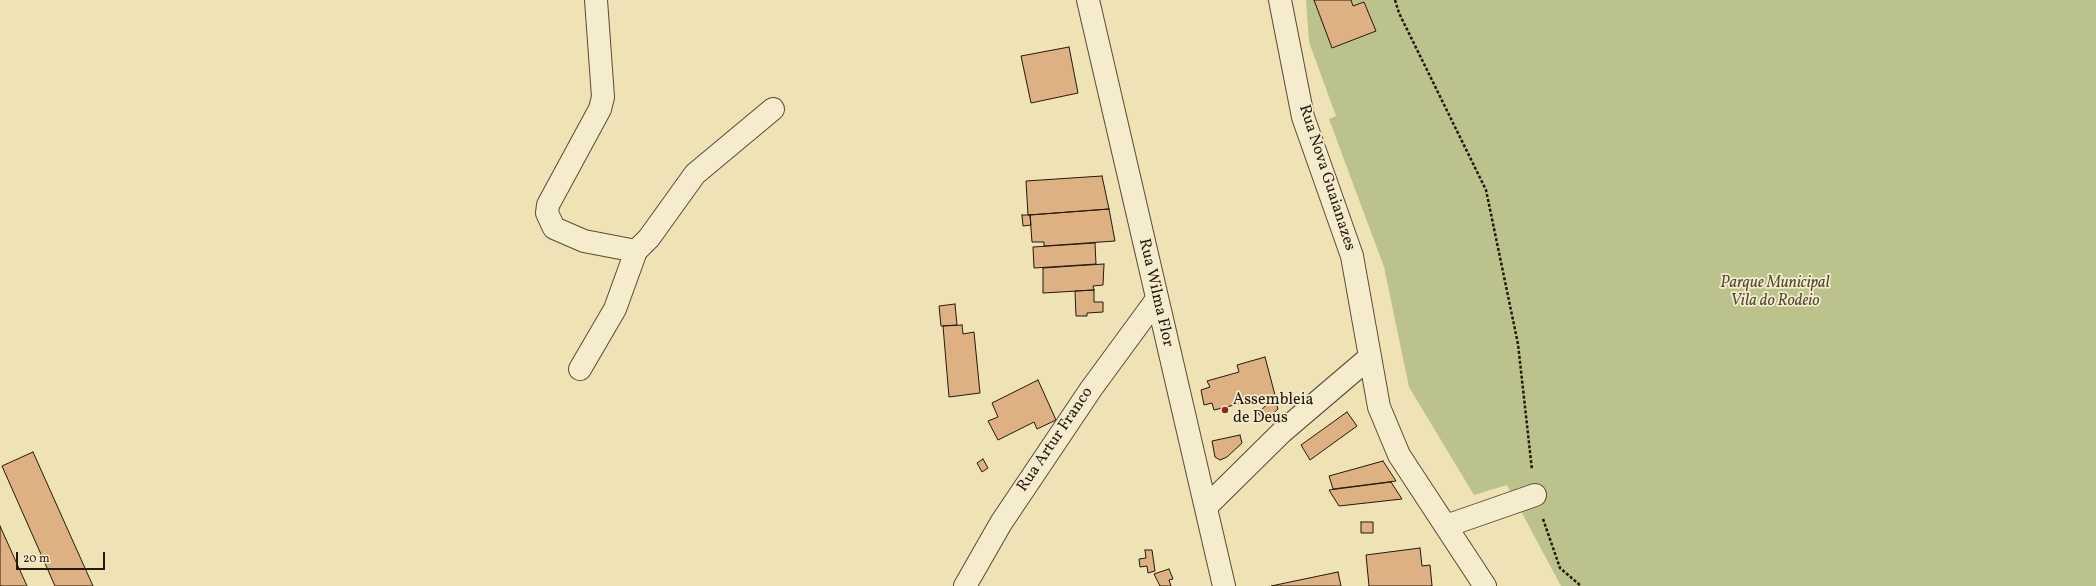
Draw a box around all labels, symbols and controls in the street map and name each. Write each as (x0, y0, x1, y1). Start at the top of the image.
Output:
street label: Rua Nova Guaianazes (1293, 103, 1359, 253)
street label: Rua Wilma Flor (1133, 237, 1177, 349)
park label: Parque Municipal Vila do Rodeio (1720, 274, 1830, 312)
street label: Rua Artur Franco (1014, 384, 1098, 496)
place label: Assembleia de Deus (1233, 391, 1313, 429)
marker: Assembleia de Deus (1220, 405, 1230, 415)
scale bar (18, 544, 107, 570)
text: 20 m (23, 551, 50, 567)

